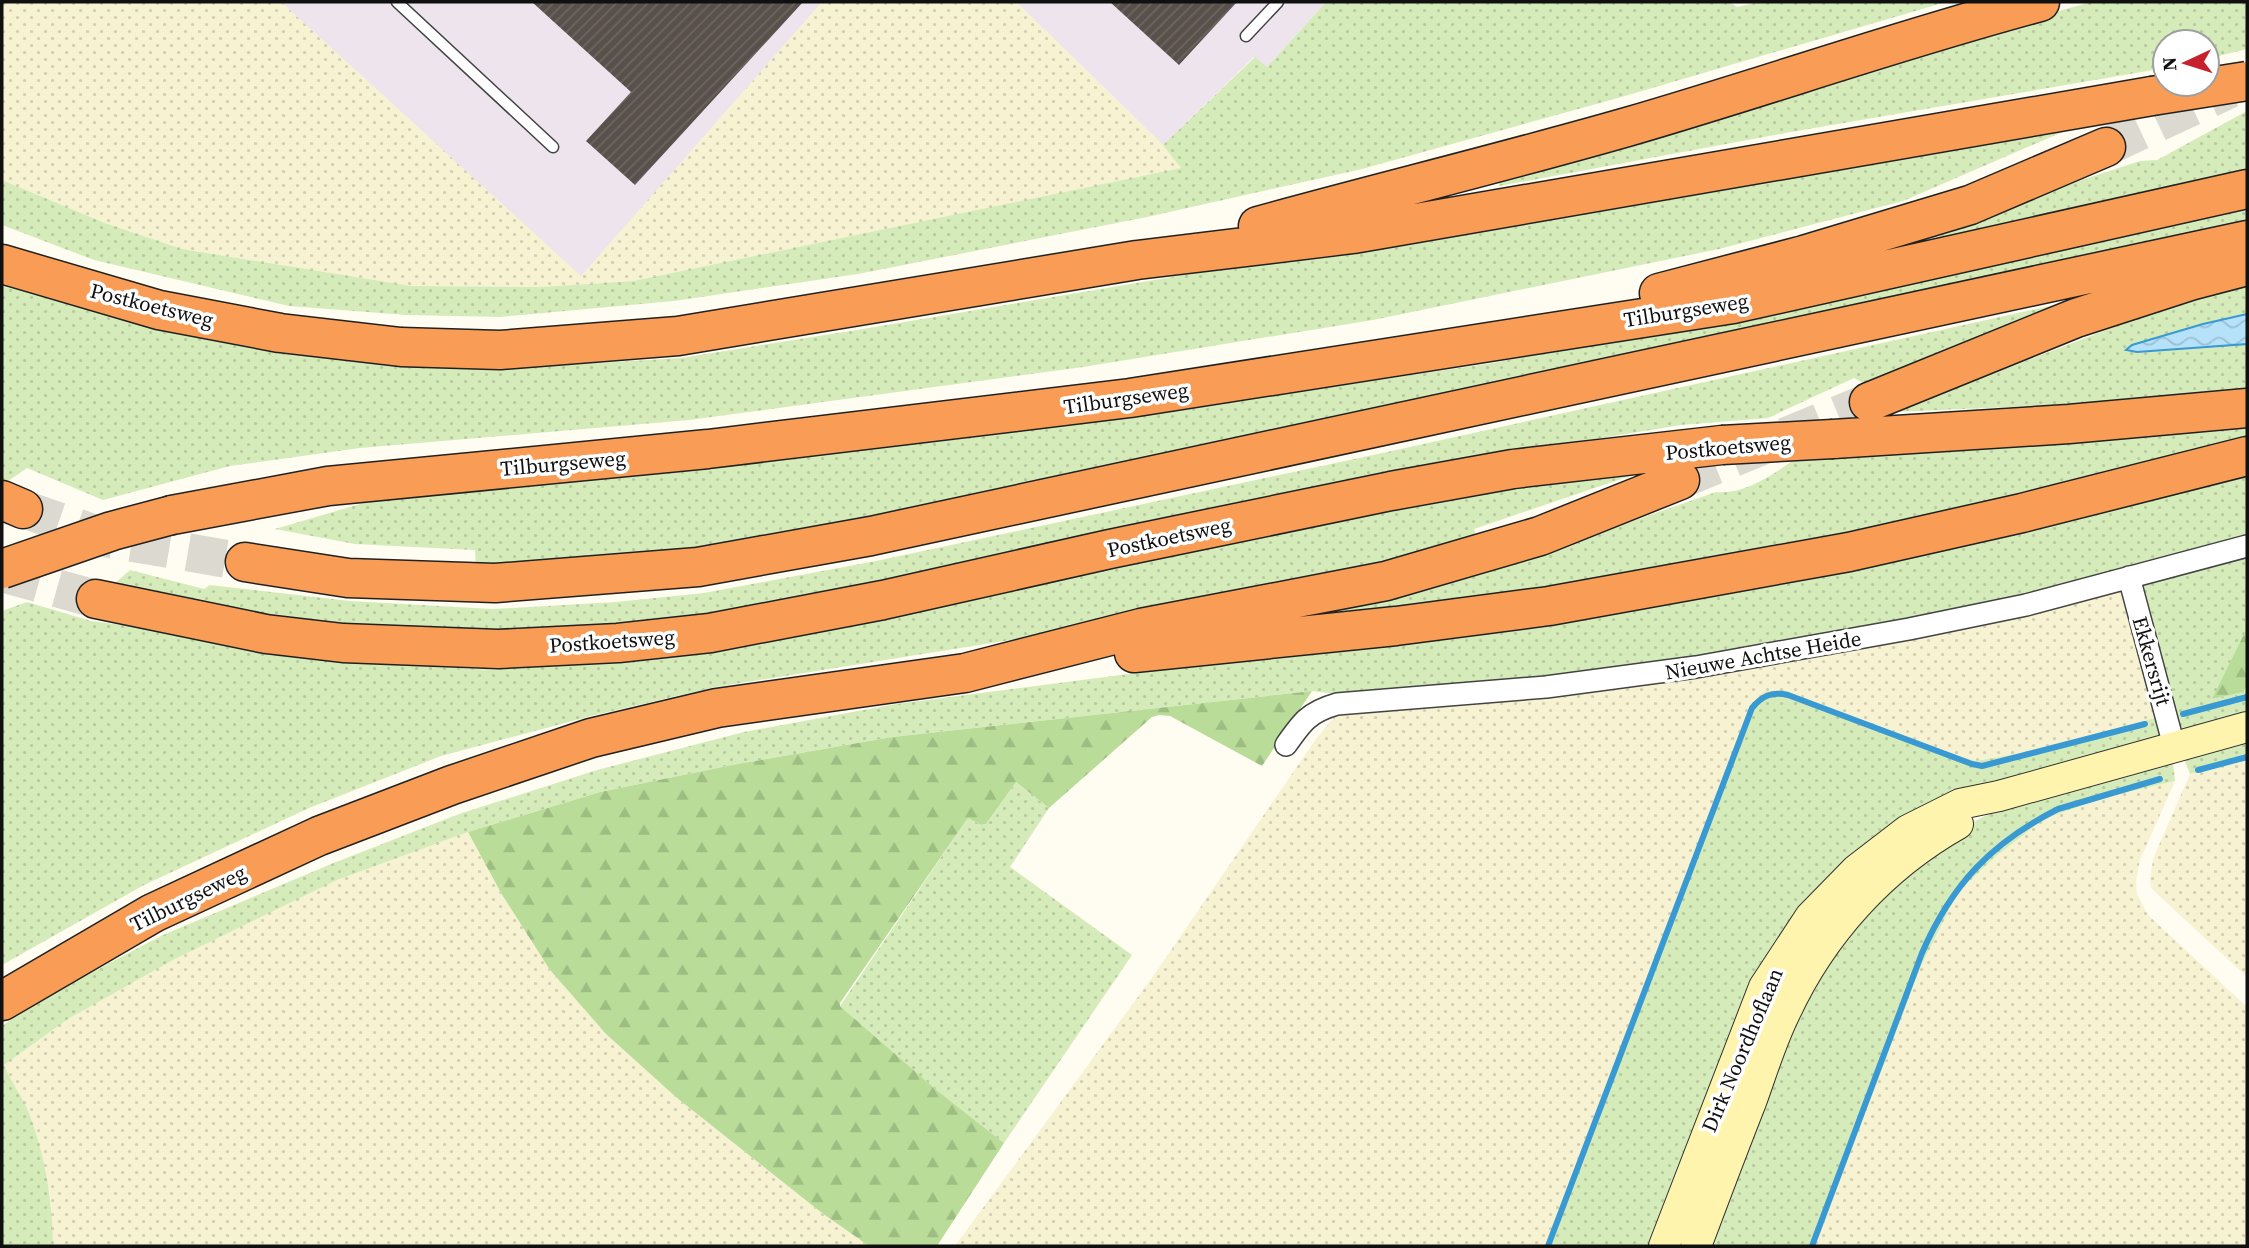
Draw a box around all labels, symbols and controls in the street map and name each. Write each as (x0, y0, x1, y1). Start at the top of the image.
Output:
north arrow (2151, 28, 2221, 98)
text: N (2156, 56, 2182, 72)
street label: Postkoetsweg (87, 276, 217, 334)
street label: Tilburgseweg (1622, 286, 1750, 334)
street label: Tilburgseweg (1062, 375, 1190, 421)
street label: Postkoetsweg (1664, 427, 1792, 467)
street label: Tilburgseweg (499, 443, 627, 483)
street label: Postkoetsweg (1104, 510, 1234, 564)
street label: Ekkersrijt (2125, 613, 2179, 709)
street label: Postkoetsweg (548, 622, 676, 660)
street label: Nieuwe Achtse Heide (1663, 623, 1863, 687)
street label: Tilburgseweg (125, 857, 251, 939)
street label: Dirk Noordhoflaan (1694, 963, 1790, 1137)

